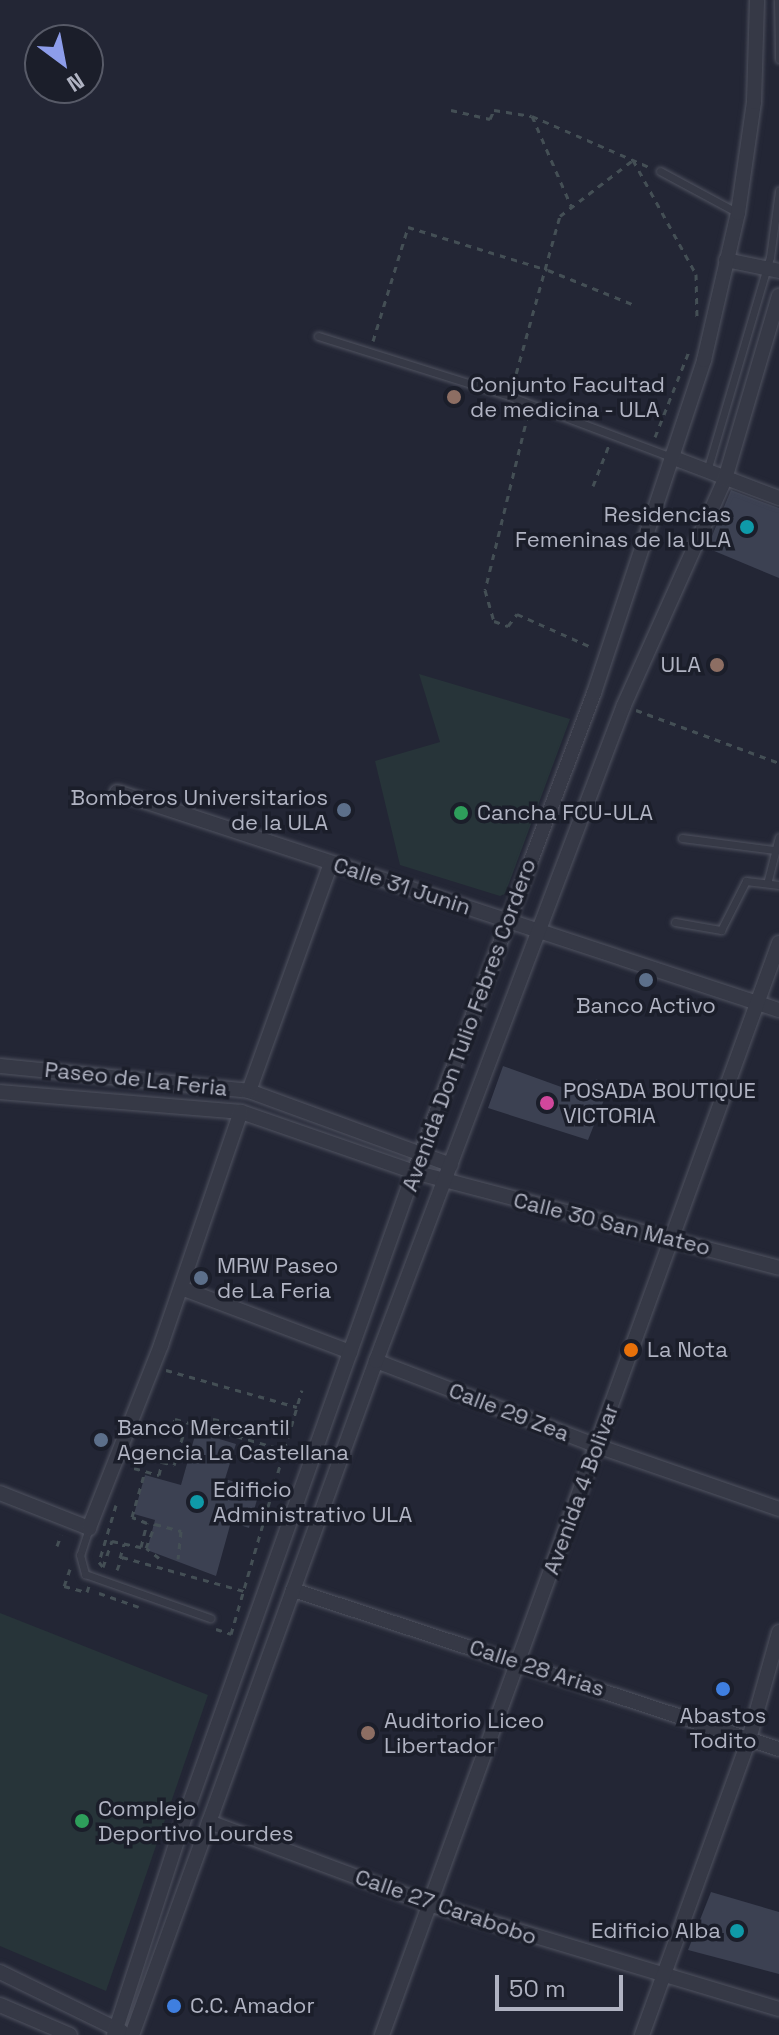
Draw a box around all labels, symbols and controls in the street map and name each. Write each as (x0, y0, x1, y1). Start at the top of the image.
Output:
north arrow (24, 24, 104, 104)
text: N (62, 67, 89, 98)
place label: Conjunto Facultad de medicina - ULA (470, 371, 665, 422)
marker: Conjunto Facultad de medicina - ULA (445, 388, 463, 406)
place label: Residencias Femeninas de la ULA (515, 501, 731, 552)
marker: Residencias Femeninas de la ULA (738, 518, 756, 536)
place label: ULA (660, 652, 701, 678)
marker: ULA (708, 656, 726, 674)
place label: Bomberos Universitarios de la ULA (70, 784, 328, 836)
place label: Cancha FCU-ULA (477, 800, 653, 826)
marker: Bomberos Universitarios de la ULA (335, 801, 353, 819)
marker: Cancha FCU-ULA (452, 804, 470, 822)
street label: Calle 31 Junin (330, 851, 474, 921)
street label: Avenida Don Tulio Febres Cordero (396, 855, 542, 1195)
marker: Banco Activo (637, 971, 655, 989)
place label: Banco Activo (576, 993, 716, 1019)
street label: Paseo de La Feria (43, 1056, 229, 1102)
place label: POSADA BOUTIQUE VICTORIA (563, 1077, 756, 1128)
marker: POSADA BOUTIQUE VICTORIA (538, 1094, 556, 1112)
street label: Calle 30 San Mateo (511, 1187, 713, 1261)
place label: MRW Paseo de La Feria (217, 1252, 339, 1304)
marker: MRW Paseo de La Feria (192, 1269, 210, 1287)
place label: La Nota (647, 1337, 728, 1363)
marker: La Nota (622, 1341, 640, 1359)
street label: Calle 29 Zea (445, 1377, 573, 1447)
street label: Avenida 4 Bolivar (538, 1400, 624, 1578)
place label: Banco Mercantil Agencia La Castellana (117, 1414, 349, 1466)
marker: Banco Mercantil Agencia La Castellana (92, 1431, 110, 1449)
place label: Edificio Administrativo ULA (213, 1476, 412, 1528)
marker: Edificio Administrativo ULA (188, 1493, 206, 1511)
street label: Calle 28 Arias (466, 1634, 608, 1702)
marker: Abastos Todito (714, 1680, 732, 1698)
place label: Abastos Todito (680, 1702, 766, 1754)
place label: Auditorio Liceo Libertador (384, 1707, 544, 1758)
marker: Auditorio Liceo Libertador (359, 1724, 377, 1742)
place label: Complejo Deportivo Lourdes (98, 1795, 294, 1846)
marker: Complejo Deportivo Lourdes (73, 1812, 91, 1830)
street label: Calle 27 Carabobo (352, 1864, 540, 1950)
place label: Edificio Alba (591, 1918, 721, 1944)
marker: Edificio Alba (728, 1922, 746, 1940)
scale bar (499, 1959, 627, 2009)
text: 50 m (509, 1973, 566, 2004)
place label: C.C. Amador (190, 1993, 316, 2019)
marker: C.C. Amador (165, 1997, 183, 2015)

